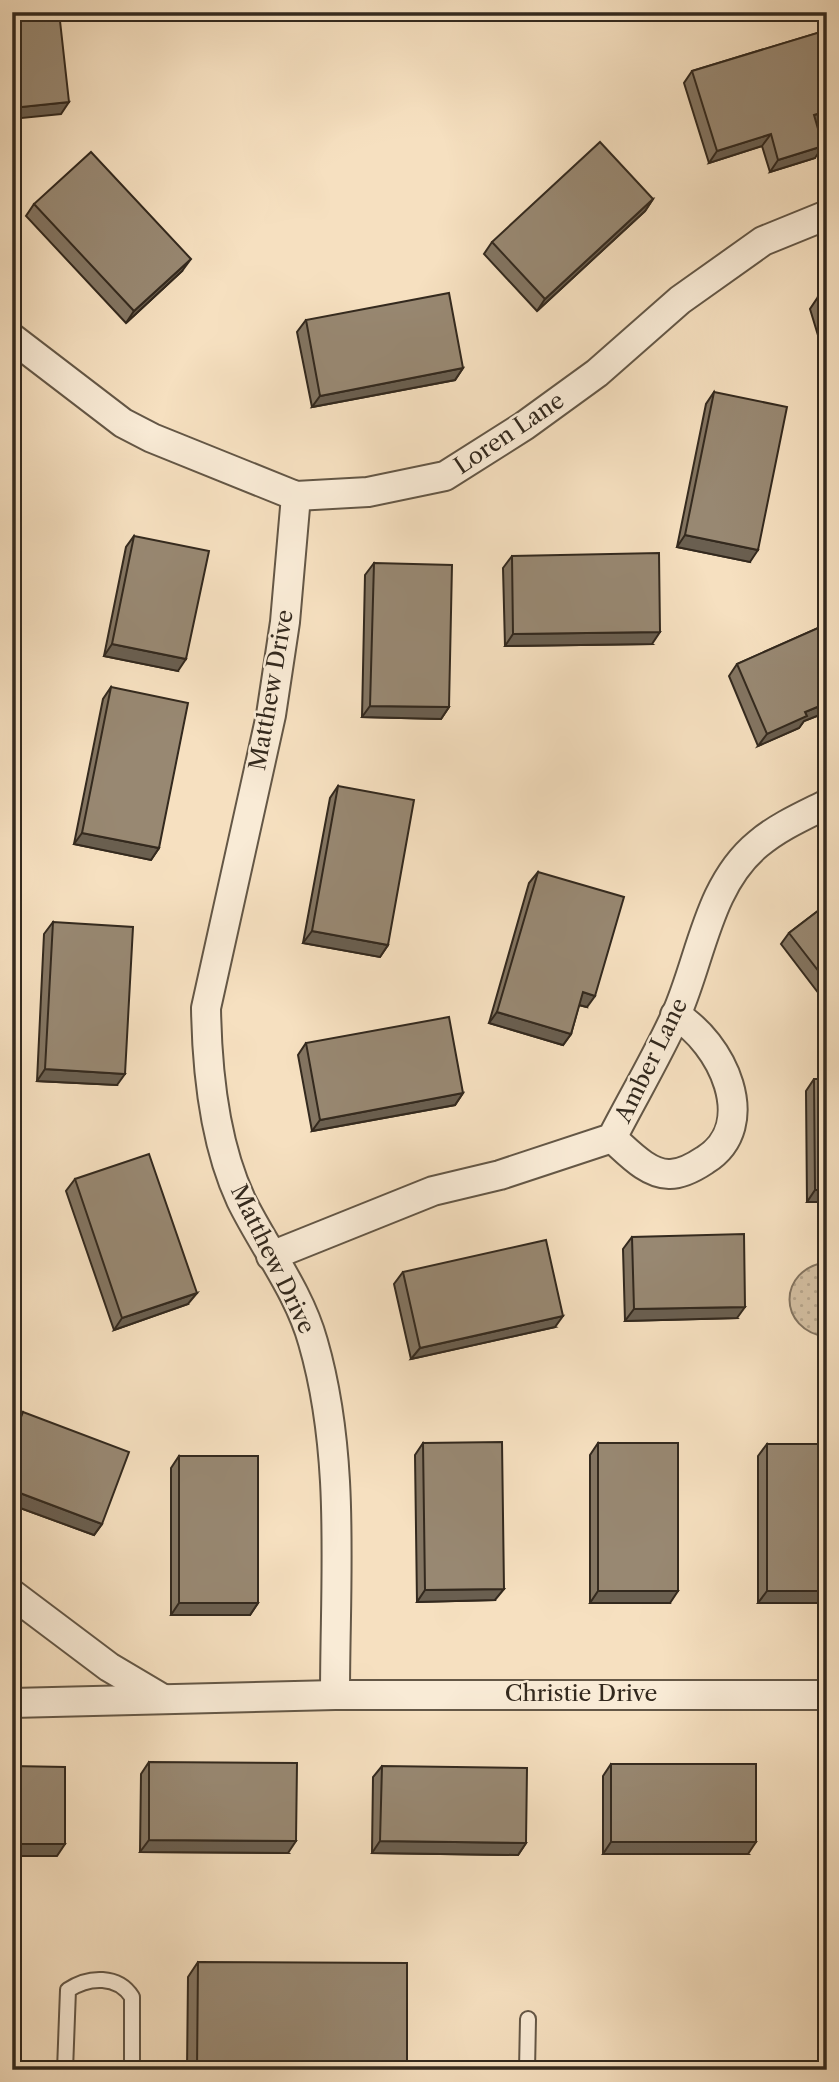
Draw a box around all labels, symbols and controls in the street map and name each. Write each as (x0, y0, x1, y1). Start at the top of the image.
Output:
street label: Loren Lane (449, 386, 569, 480)
street label: Matthew Drive (243, 608, 299, 772)
street label: Amber Lane (608, 993, 693, 1128)
street label: Matthew Drive (225, 1180, 321, 1338)
street label: Christie Drive (505, 1679, 657, 1707)

